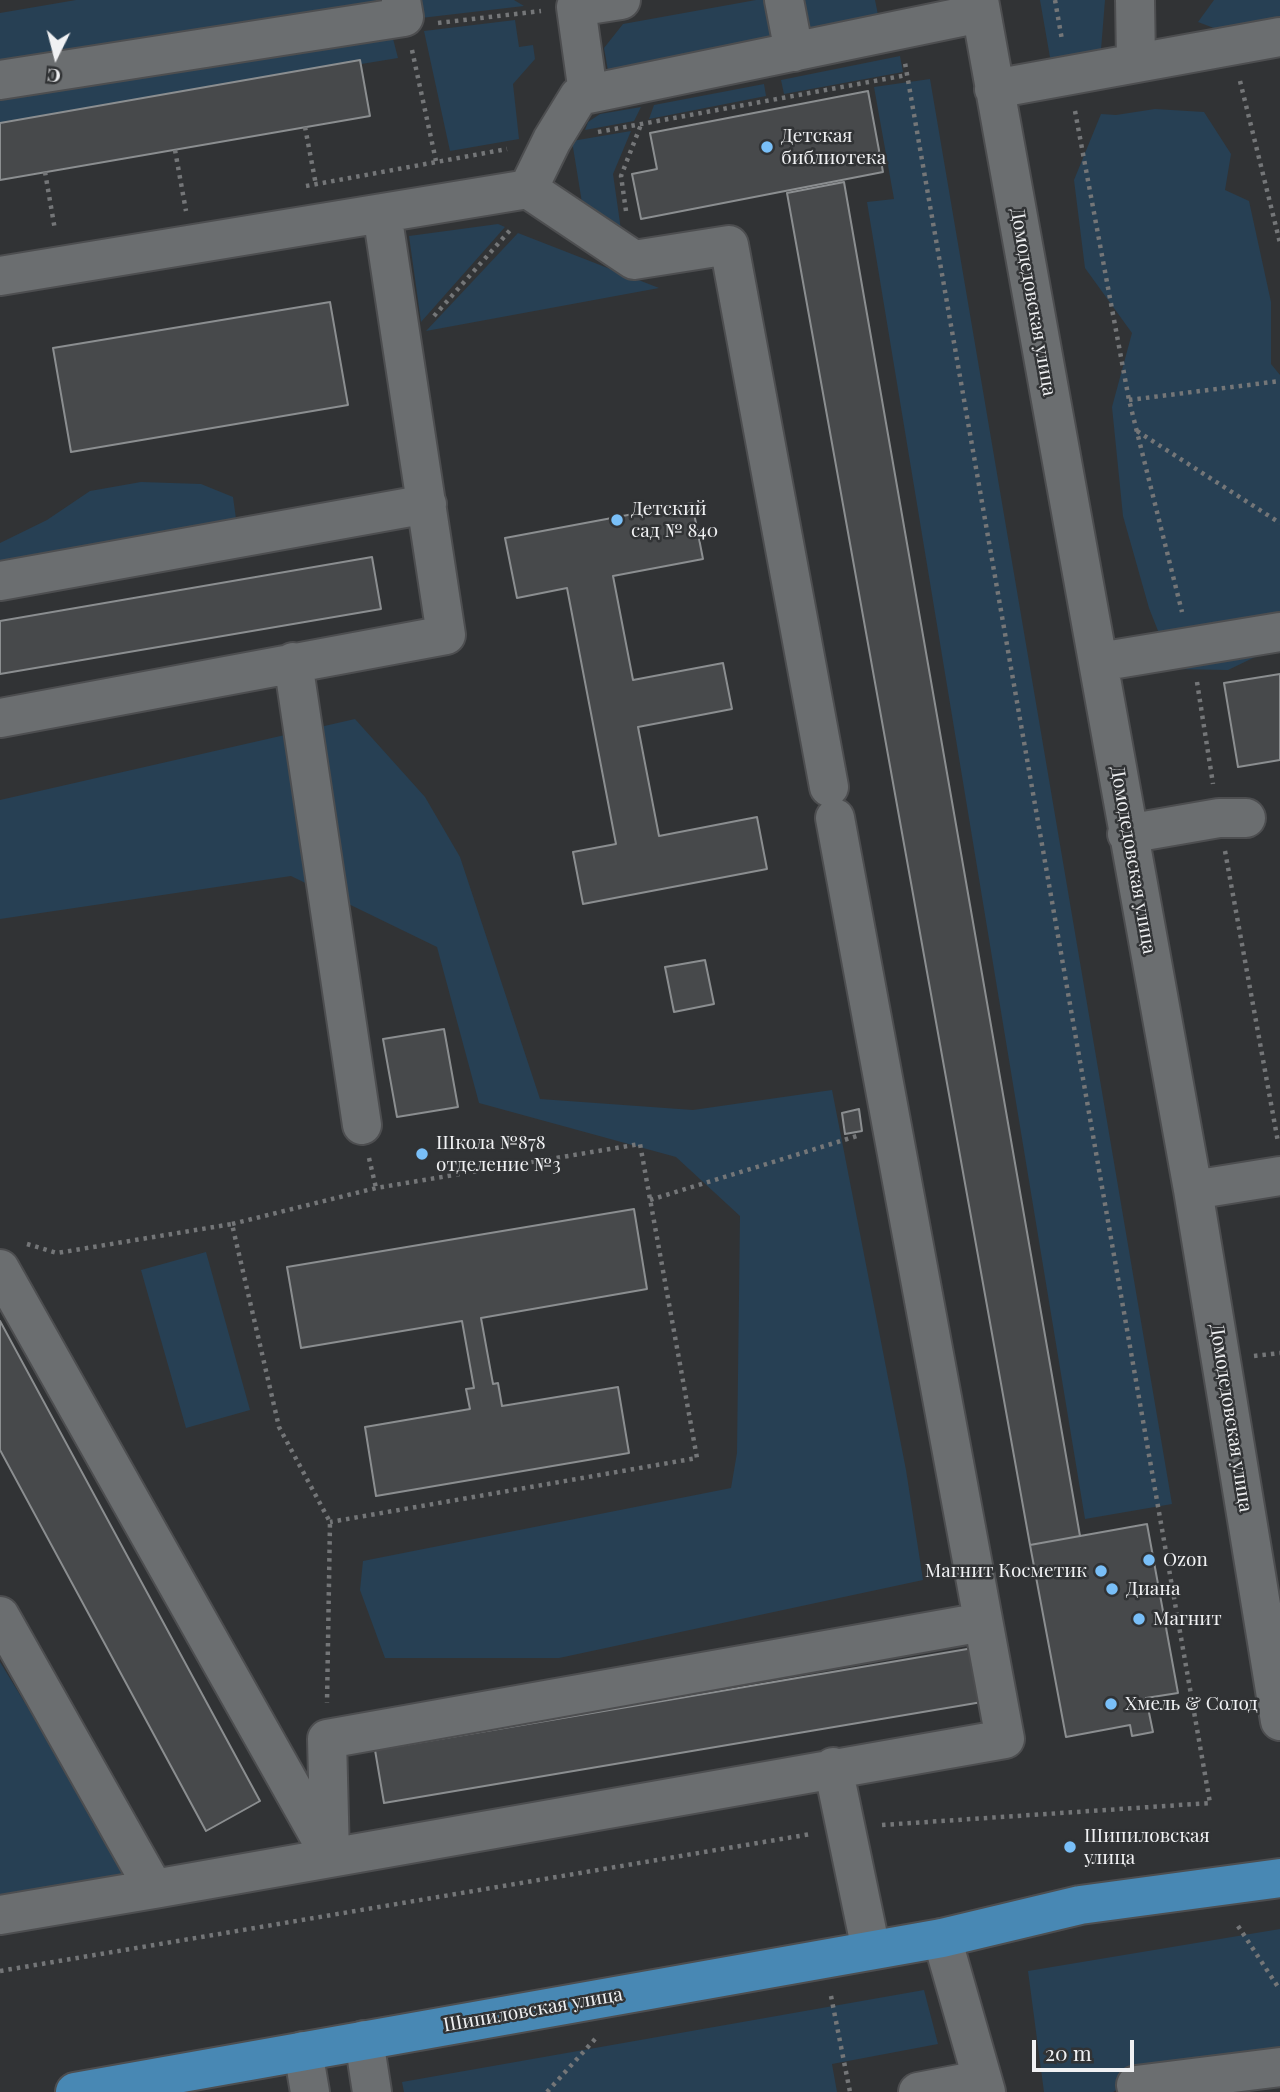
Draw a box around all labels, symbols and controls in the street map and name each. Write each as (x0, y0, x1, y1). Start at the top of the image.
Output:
north arrow (21, 21, 91, 91)
text: С (46, 63, 62, 91)
place label: Детская библиотека (781, 125, 886, 169)
marker: Детская библиотека (759, 139, 775, 155)
street label: Домодедовская улица (1005, 206, 1061, 398)
place label: Детский сад № 840 (631, 498, 718, 542)
marker: Детский сад № 840 (609, 512, 625, 528)
street label: Домодедовская улица (1105, 764, 1161, 956)
place label: Школа №878 отделение №3 (436, 1132, 561, 1176)
marker: Школа №878 отделение №3 (414, 1146, 430, 1162)
street label: Домодедовская улица (1205, 1322, 1257, 1514)
place label: Ozon (1163, 1549, 1208, 1571)
marker: Ozon (1141, 1552, 1157, 1568)
place label: Магнит Косметик (925, 1560, 1087, 1582)
marker: Магнит Косметик (1093, 1563, 1109, 1579)
place label: Диана (1126, 1578, 1180, 1600)
marker: Диана (1104, 1581, 1120, 1597)
place label: Магнит (1153, 1608, 1222, 1630)
marker: Магнит (1131, 1611, 1147, 1627)
place label: Хмель & Солод (1125, 1693, 1258, 1715)
marker: Хмель & Солод (1103, 1696, 1119, 1712)
place label: Шипиловская улица (1084, 1825, 1210, 1869)
marker: Шипиловская улица (1062, 1839, 1078, 1855)
street label: Шипиловская улица (441, 1983, 625, 2037)
scale bar (1035, 2025, 1136, 2070)
text: 20 m (1045, 2038, 1092, 2066)

